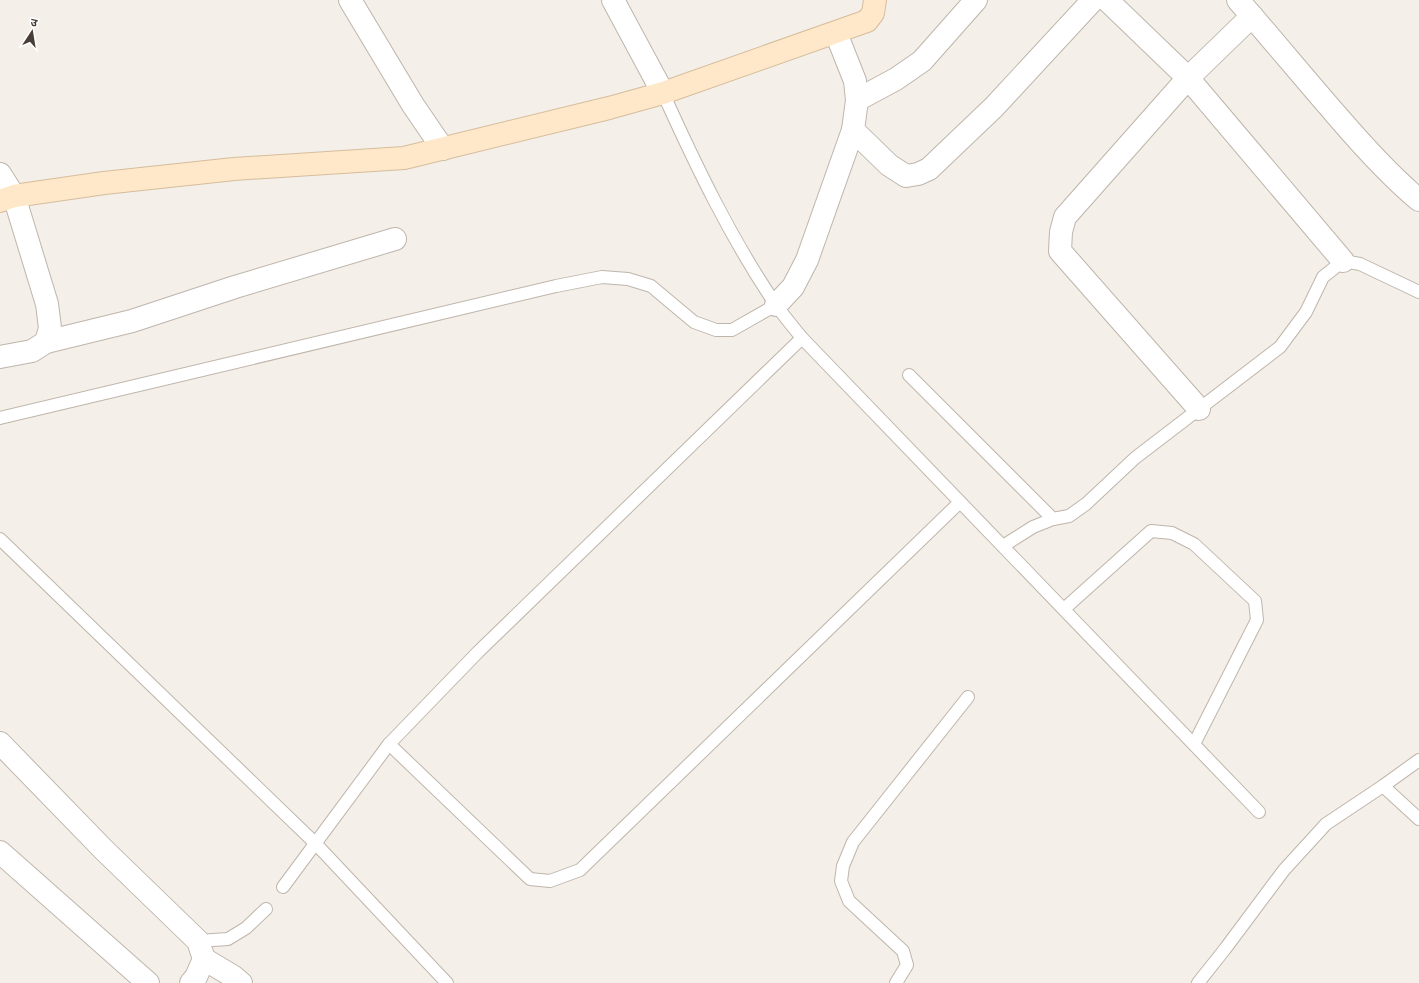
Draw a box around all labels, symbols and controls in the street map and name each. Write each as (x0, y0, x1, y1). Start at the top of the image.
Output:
north arrow (12, 12, 52, 52)
text: उ (30, 16, 39, 29)

